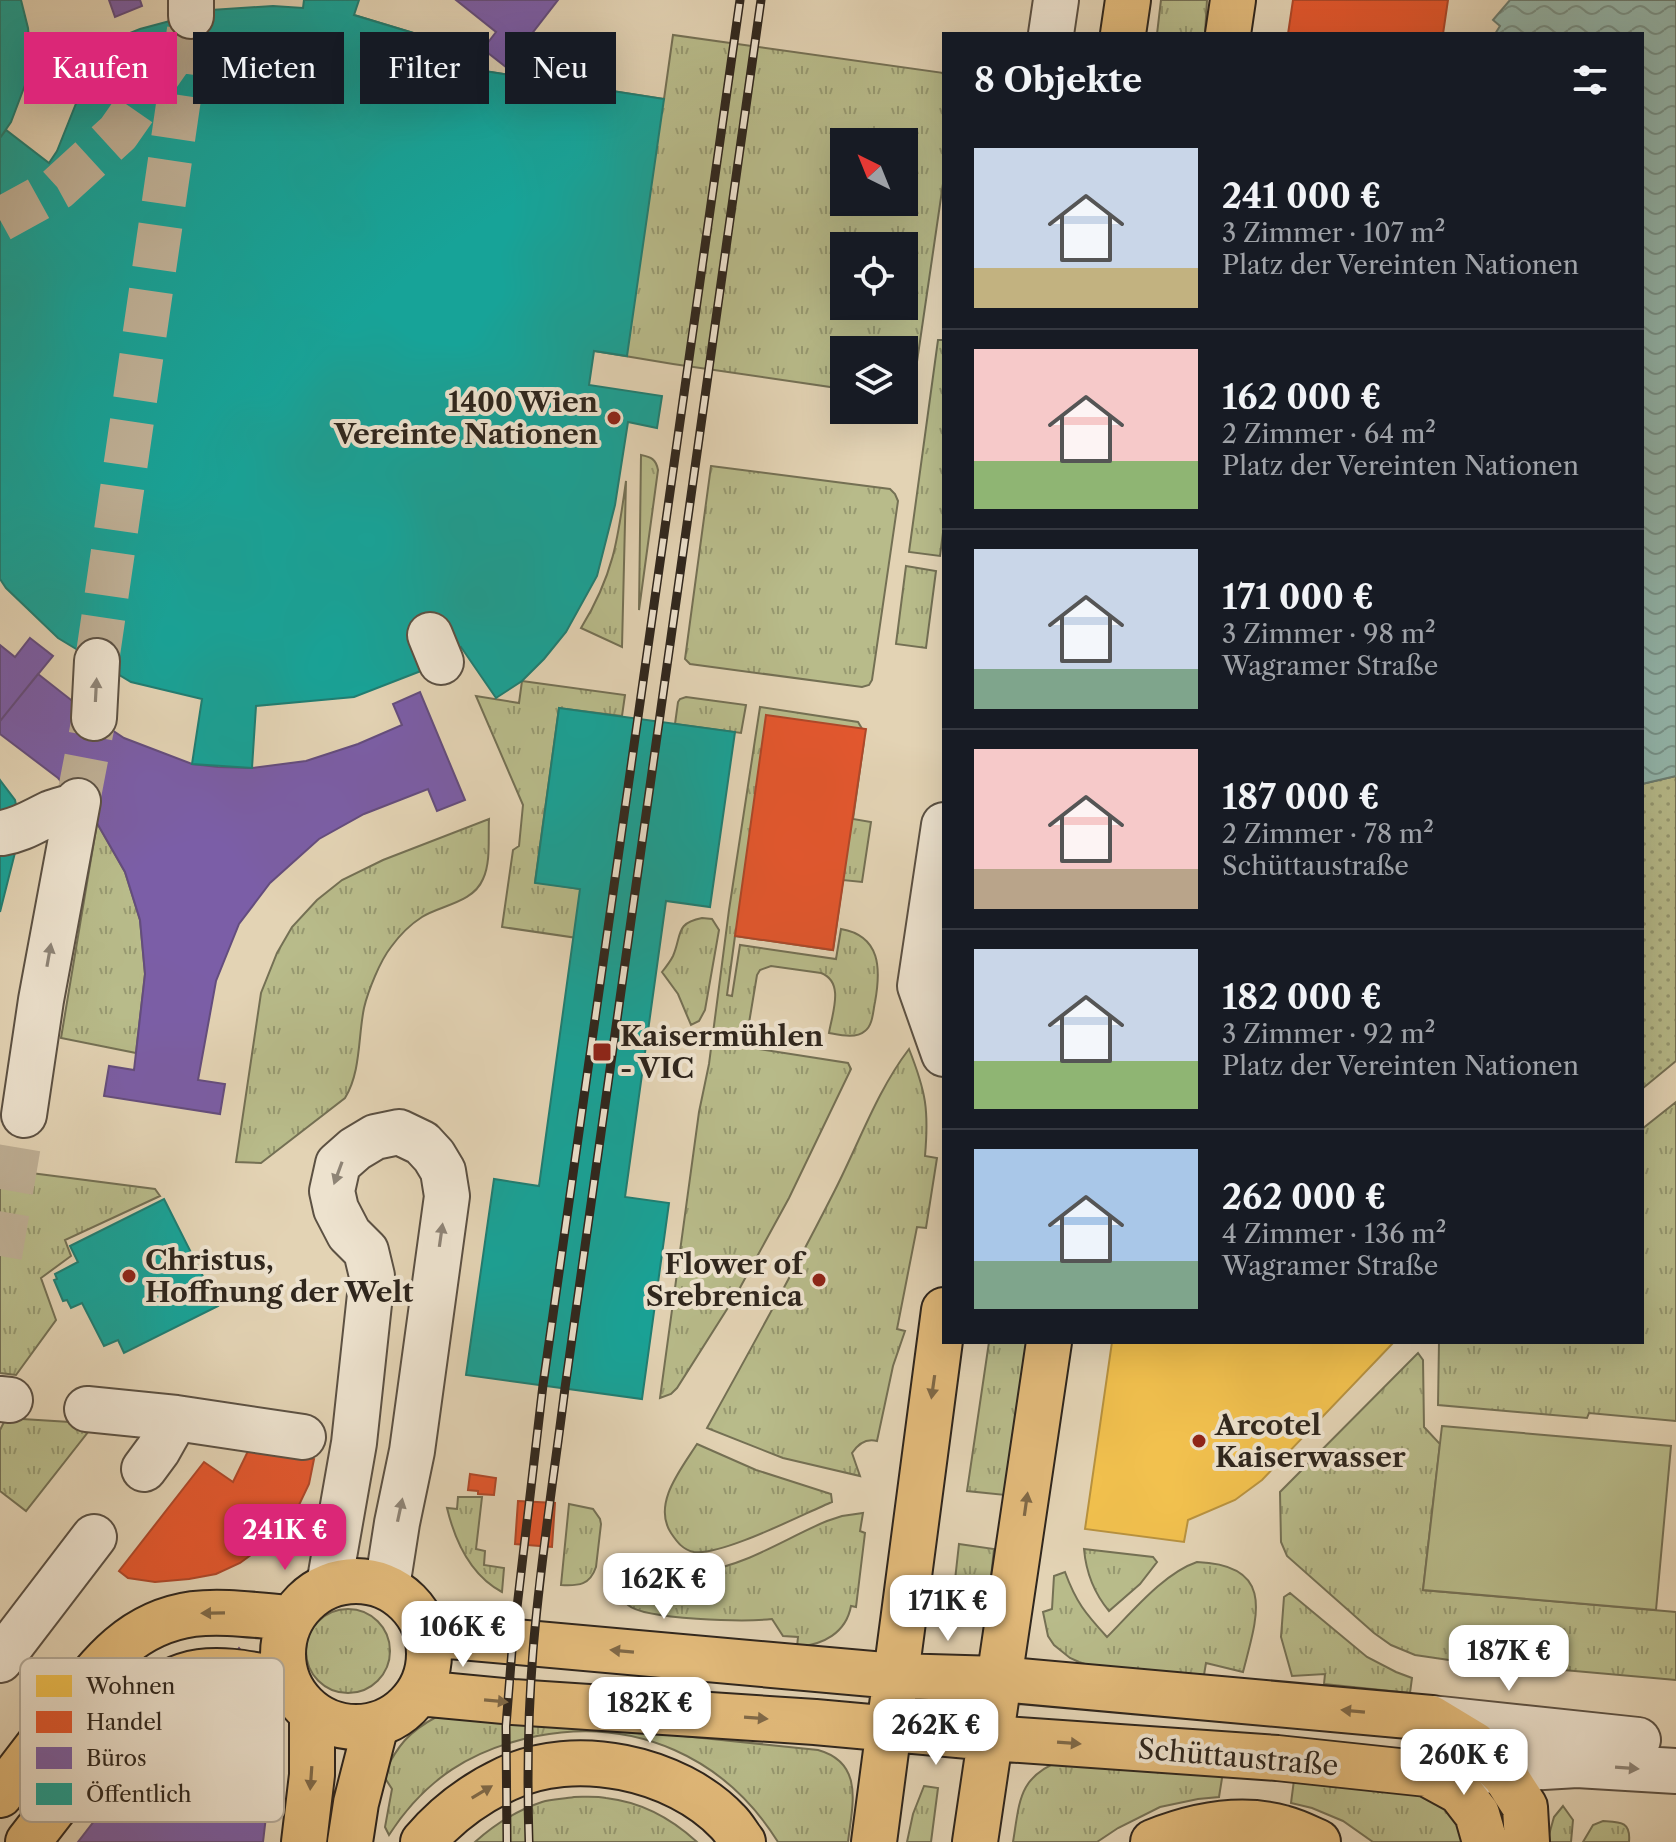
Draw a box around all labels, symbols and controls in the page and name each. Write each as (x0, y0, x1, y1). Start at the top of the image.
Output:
chip: Kaufen (24, 32, 177, 104)
chip: Mieten (193, 32, 344, 104)
chip: Filter (360, 32, 489, 104)
chip: Neu (505, 32, 616, 104)
icon: filters (1568, 58, 1612, 102)
text: 8 Objekte (974, 59, 1142, 101)
north arrow (830, 128, 918, 216)
map controls (830, 128, 918, 424)
text: 241 000 € (1222, 175, 1381, 217)
icon: home (1038, 180, 1134, 276)
text: 3 Zimmer · 107 m² (1222, 217, 1445, 249)
button: locate (830, 232, 918, 320)
text: Platz der Vereinten Nationen (1222, 249, 1579, 281)
button: layers (830, 336, 918, 424)
text: 162 000 € (1222, 376, 1381, 418)
icon: home (1038, 381, 1134, 477)
place label: 1400 Wien Vereinte Nationen (333, 385, 598, 451)
marker: 1400 Wien Vereinte Nationen (605, 409, 623, 427)
text: 2 Zimmer · 64 m² (1222, 418, 1436, 450)
text: Platz der Vereinten Nationen (1222, 450, 1579, 482)
text: 171 000 € (1222, 576, 1374, 618)
icon: home (1038, 581, 1134, 677)
text: 3 Zimmer · 98 m² (1222, 618, 1436, 650)
text: Wagramer Straße (1222, 650, 1438, 682)
one-way arrow (90, 677, 103, 702)
text: 187 000 € (1222, 776, 1380, 818)
icon: home (1038, 781, 1134, 877)
text: 2 Zimmer · 78 m² (1222, 818, 1434, 850)
text: Schüttaustraße (1222, 850, 1409, 882)
one-way arrow (44, 942, 56, 967)
text: 182 000 € (1222, 976, 1382, 1018)
icon: home (1038, 981, 1134, 1077)
text: 3 Zimmer · 92 m² (1222, 1018, 1435, 1050)
place label: Kaisermühlen - VIC (620, 1019, 823, 1085)
marker: Kaisermühlen - VIC (591, 1041, 613, 1063)
text: Platz der Vereinten Nationen (1222, 1050, 1579, 1082)
one-way arrow (331, 1161, 344, 1185)
text: 262 000 € (1222, 1176, 1386, 1218)
icon: home (1038, 1181, 1134, 1277)
text: 4 Zimmer · 136 m² (1222, 1218, 1446, 1250)
one-way arrow (435, 1222, 448, 1247)
place label: Christus, Hoffnung der Welt (145, 1243, 414, 1309)
place label: Flower of Srebrenica (646, 1247, 807, 1313)
text: Wagramer Straße (1222, 1250, 1438, 1282)
marker: Christus, Hoffnung der Welt (120, 1267, 138, 1285)
marker: Flower of Srebrenica (810, 1271, 828, 1289)
one-way arrow (927, 1375, 940, 1400)
place label: Arcotel Kaiserwasser (1214, 1408, 1406, 1474)
marker: Arcotel Kaiserwasser (1190, 1432, 1208, 1450)
one-way arrow (1020, 1491, 1033, 1516)
one-way arrow (394, 1497, 407, 1522)
pin: 241K € (220, 1504, 350, 1572)
text: 241K € (242, 1514, 328, 1546)
pin: 162K € (599, 1553, 729, 1621)
text: 162K € (621, 1563, 707, 1595)
pin: 171K € (883, 1575, 1013, 1643)
text: 171K € (908, 1585, 988, 1617)
pin: 106K € (398, 1601, 528, 1669)
one-way arrow (200, 1607, 226, 1620)
text: 106K € (420, 1611, 506, 1643)
pin: 187K € (1444, 1625, 1574, 1693)
text: 187K € (1467, 1635, 1551, 1667)
one-way arrow (609, 1645, 634, 1658)
legend (20, 1658, 284, 1822)
text: Wohnen (85, 1673, 176, 1700)
pin: 182K € (585, 1677, 715, 1745)
text: 182K € (607, 1687, 693, 1719)
one-way arrow (484, 1695, 509, 1708)
pin: 262K € (871, 1699, 1001, 1767)
one-way arrow (1340, 1704, 1365, 1717)
text: Handel (86, 1709, 163, 1736)
text: 262K € (891, 1709, 981, 1741)
one-way arrow (744, 1712, 769, 1725)
pin: 260K € (1399, 1729, 1529, 1797)
street label: Schüttaustraße (1136, 1731, 1340, 1783)
one-way arrow (1056, 1737, 1081, 1750)
text: 260K € (1419, 1739, 1509, 1771)
text: Büros (86, 1745, 147, 1772)
one-way arrow (1615, 1762, 1640, 1775)
one-way arrow (304, 1766, 317, 1791)
text: Öffentlich (86, 1781, 192, 1808)
one-way arrow (471, 1785, 493, 1799)

